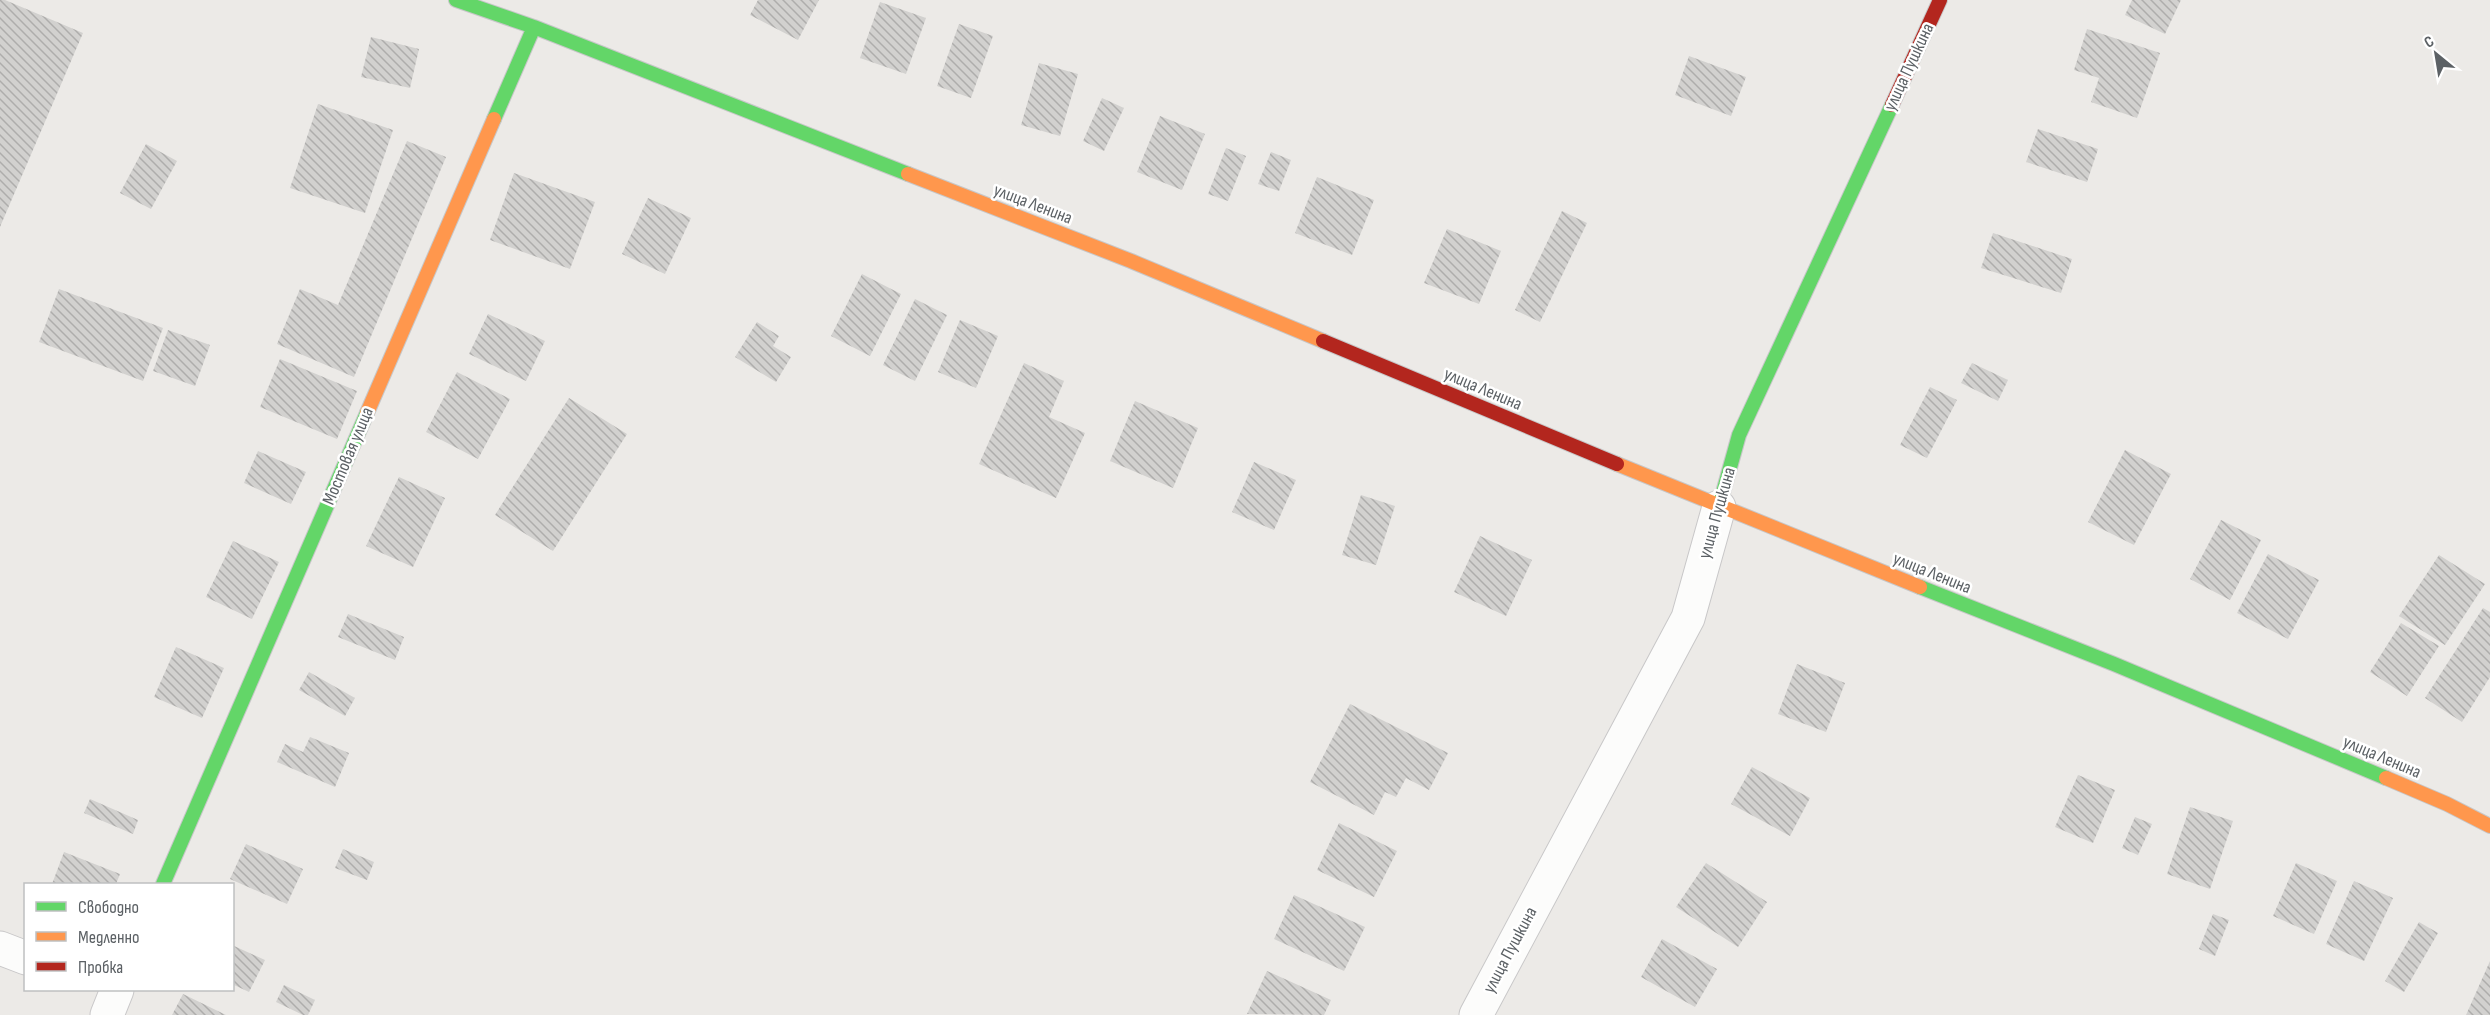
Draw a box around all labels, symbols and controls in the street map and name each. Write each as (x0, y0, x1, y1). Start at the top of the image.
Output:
street label: улица Пушкина (1880, 20, 1938, 114)
north arrow (2406, 24, 2466, 84)
text: С (2421, 32, 2438, 53)
street label: улица Ленина (991, 179, 1075, 229)
street label: улица Ленина (1441, 363, 1525, 415)
street label: Мостовая улица (318, 404, 378, 508)
street label: улица Пушкина (1694, 465, 1740, 561)
street label: улица Ленина (1890, 548, 1974, 598)
street label: улица Ленина (2340, 731, 2424, 783)
legend (24, 883, 234, 991)
text: Свободно (78, 897, 139, 918)
street label: улица Пушкина (1479, 903, 1541, 997)
text: Медленно (78, 927, 140, 948)
text: Пробка (78, 957, 123, 978)

